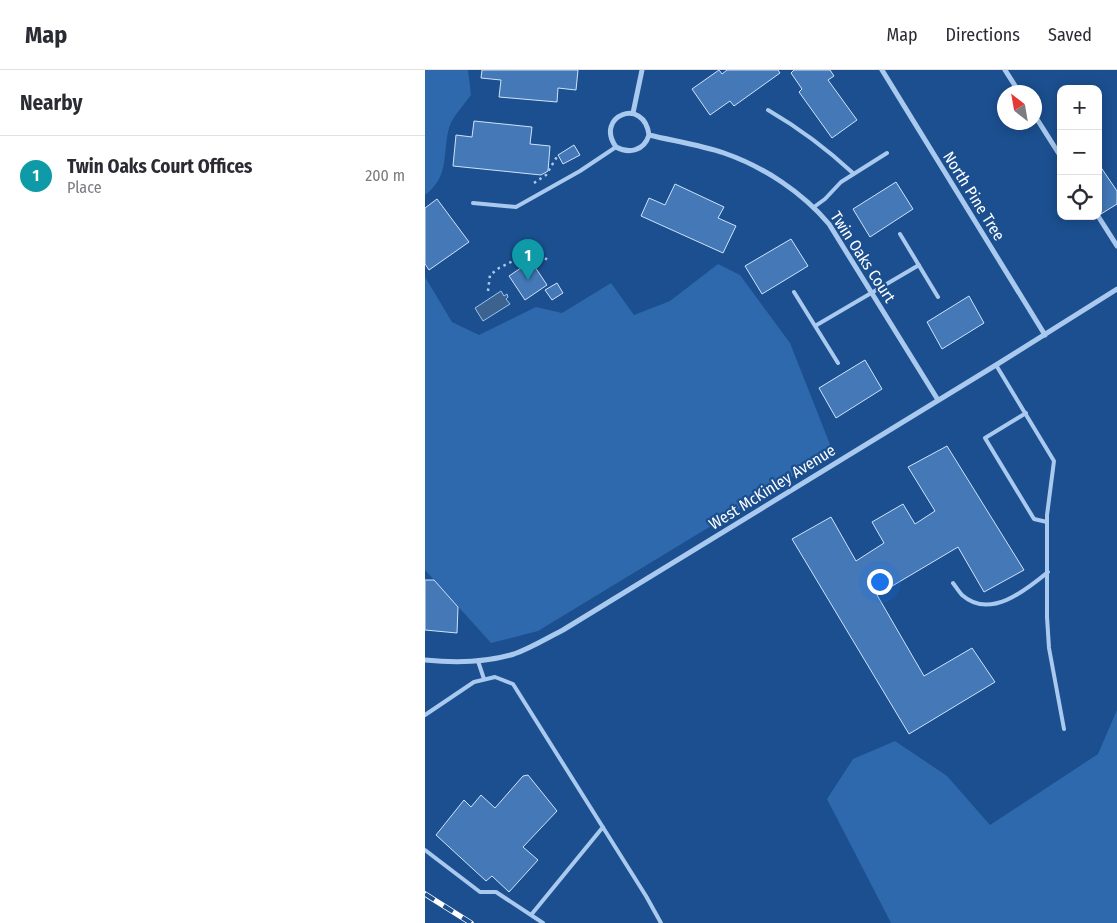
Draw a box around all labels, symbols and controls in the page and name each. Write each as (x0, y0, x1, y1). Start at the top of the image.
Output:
text: Map (25, 21, 67, 49)
text: Map (886, 24, 918, 46)
text: Directions (946, 24, 1020, 46)
text: Saved (1048, 24, 1092, 46)
north arrow (997, 85, 1042, 130)
map controls (1057, 85, 1102, 220)
button: + (1057, 85, 1102, 130)
text: Nearby (20, 90, 82, 116)
button: − (1057, 130, 1102, 175)
street label: North Pine Tree (939, 148, 1009, 244)
text: Twin Oaks Court Offices (67, 155, 252, 178)
text: 1 (33, 166, 39, 185)
text: 200 m (365, 166, 405, 185)
button: locate (1057, 175, 1102, 220)
text: Place (67, 178, 102, 197)
street label: Twin Oaks Court (827, 208, 900, 307)
pin: 1 (512, 239, 544, 280)
street label: West McKinley Avenue (705, 440, 839, 534)
your location (867, 569, 893, 595)

